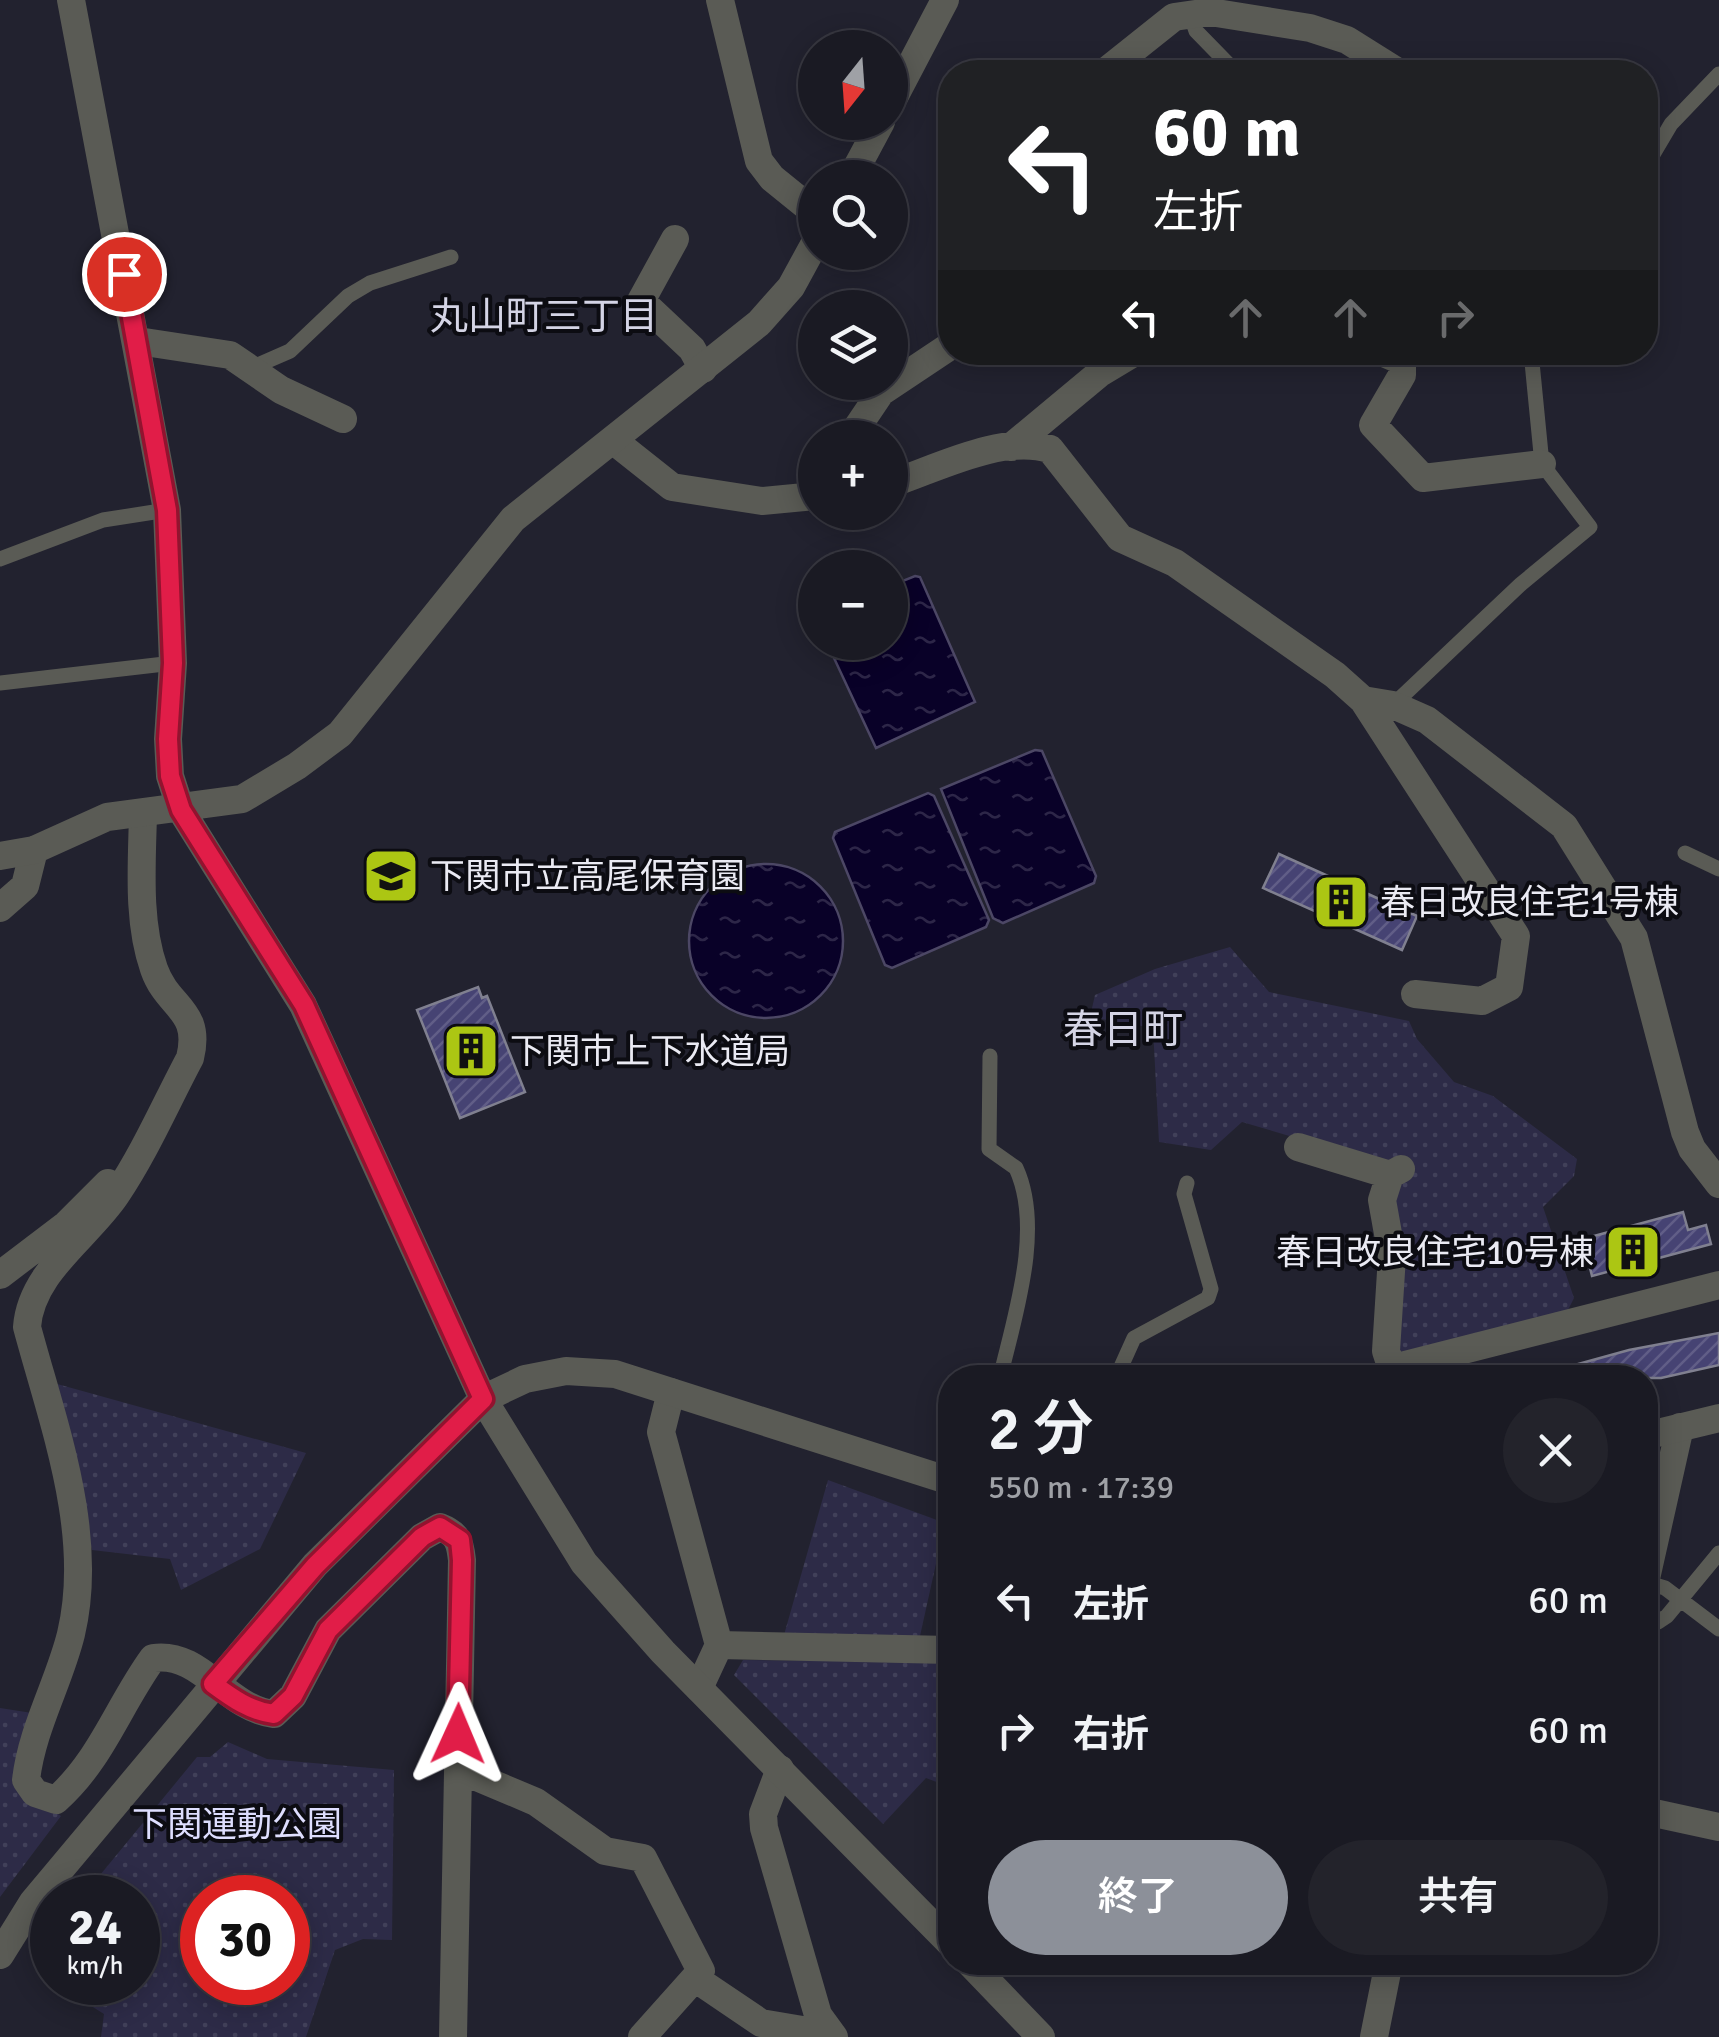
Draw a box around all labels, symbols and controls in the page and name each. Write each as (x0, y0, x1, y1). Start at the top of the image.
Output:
north arrow (798, 30, 908, 140)
map controls (798, 30, 908, 660)
text: 60 m (1153, 89, 1301, 175)
icon: left (988, 100, 1118, 230)
button: search (798, 160, 908, 270)
text: 左折 (1153, 185, 1243, 240)
pin (82, 232, 167, 317)
icon: arrive (97, 247, 152, 302)
button: layers (798, 290, 908, 400)
icon: left (1113, 290, 1168, 345)
icon: ahead (1218, 290, 1273, 345)
icon: ahead (1323, 290, 1378, 345)
icon: right (1428, 290, 1483, 345)
district label: 丸山町三丁目 (430, 293, 658, 340)
button: + (798, 420, 908, 530)
button: − (798, 550, 908, 660)
school or university icon: 下関市立高尾保育園 (361, 846, 421, 906)
place label: 下関市立高尾保育園 (430, 855, 745, 898)
building icon: 春日改良住宅1号棟 (1311, 872, 1371, 932)
place label: 春日改良住宅1号棟 (1380, 881, 1679, 924)
district label: 春日町 (1063, 1005, 1183, 1055)
building icon: 下関市上下水道局 (441, 1021, 501, 1081)
place label: 下関市上下水道局 (510, 1030, 790, 1073)
building icon: 春日改良住宅10号棟 (1603, 1222, 1663, 1282)
place label: 春日改良住宅10号棟 (1276, 1231, 1594, 1274)
text: 2 分 (988, 1393, 1094, 1467)
button: close (1503, 1398, 1608, 1503)
text: 550 m · 17:39 (988, 1468, 1174, 1507)
icon: left (988, 1573, 1043, 1628)
text: 60 m (1528, 1577, 1608, 1624)
text: 左折 (1073, 1581, 1149, 1628)
position arrow (406, 1682, 510, 1786)
icon: right (988, 1703, 1043, 1758)
text: 60 m (1528, 1707, 1608, 1754)
text: 右折 (1073, 1711, 1149, 1758)
park label: 下関運動公園 (132, 1803, 342, 1846)
button: 終了 (988, 1840, 1288, 1955)
button: 共有 (1308, 1840, 1608, 1955)
speed limit sign: 30 (180, 1875, 310, 2005)
text: 24 (68, 1897, 122, 1959)
text: km/h (67, 1950, 123, 1981)

